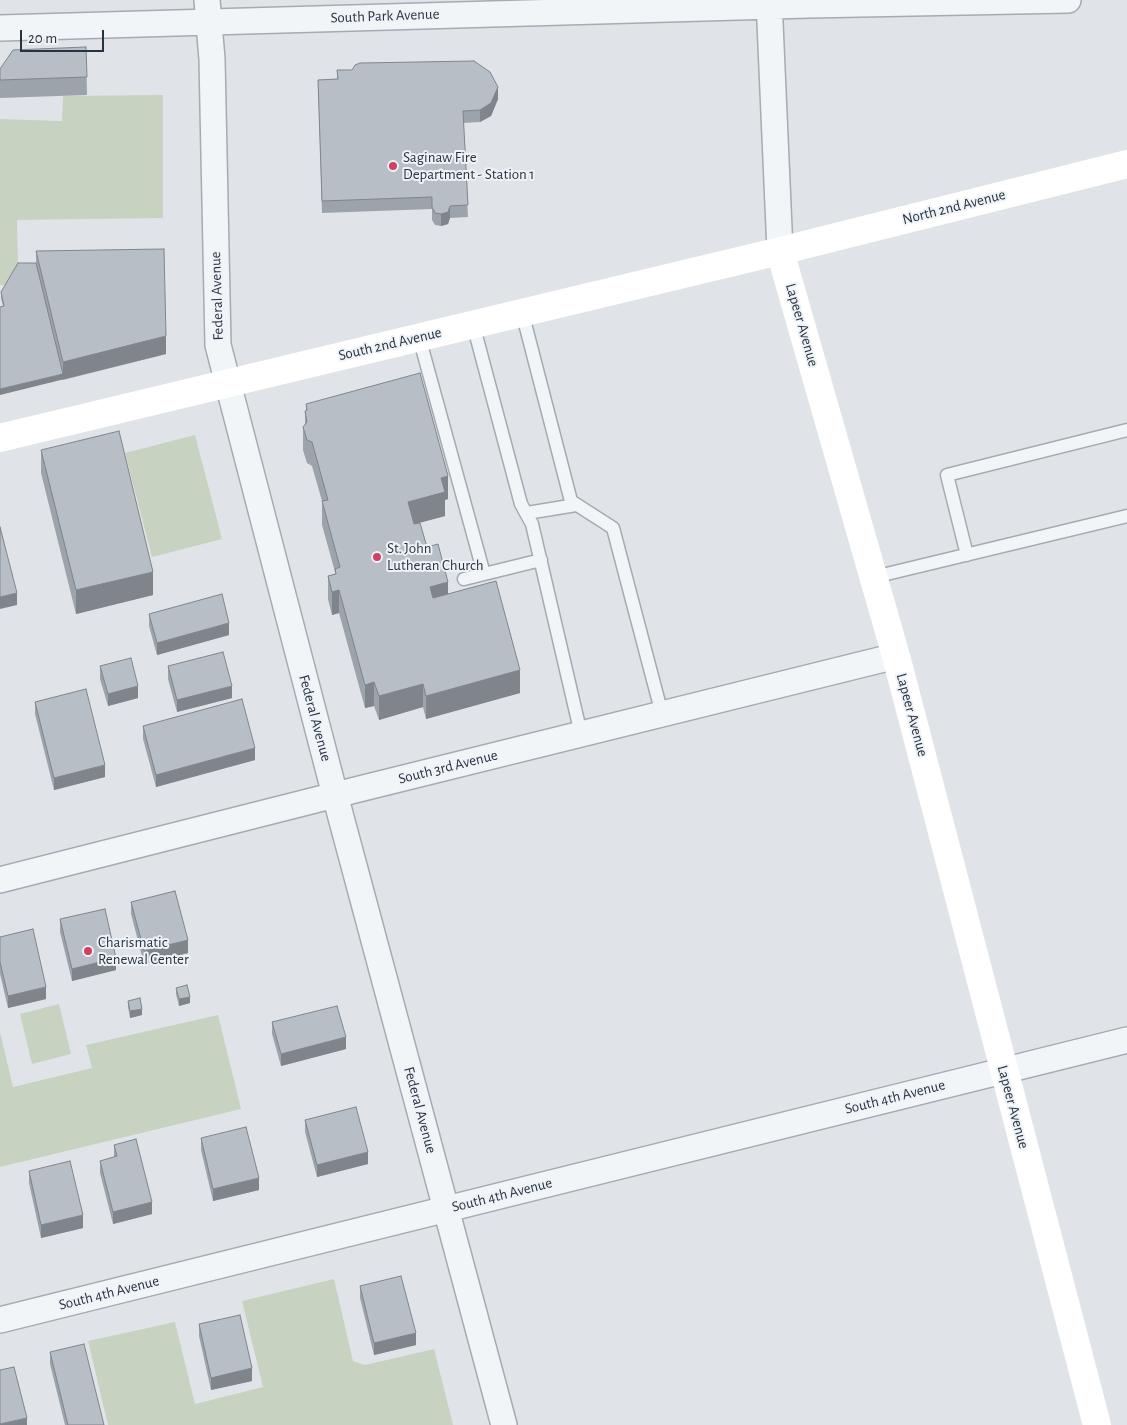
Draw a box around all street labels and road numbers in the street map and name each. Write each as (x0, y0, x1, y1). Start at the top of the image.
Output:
street label: South Park Avenue (330, 5, 440, 27)
street label: North 2nd Avenue (901, 185, 1007, 229)
street label: Federal Avenue (206, 251, 228, 341)
street label: Lapeer Avenue (782, 281, 822, 369)
street label: South 2nd Avenue (337, 323, 443, 365)
street label: Lapeer Avenue (892, 671, 932, 759)
street label: Federal Avenue (295, 673, 335, 763)
street label: South 3rd Avenue (396, 746, 500, 788)
street label: Lapeer Avenue (993, 1063, 1033, 1151)
street label: Federal Avenue (400, 1065, 440, 1155)
street label: South 4th Avenue (843, 1076, 947, 1118)
street label: South 4th Avenue (450, 1174, 554, 1216)
street label: South 4th Avenue (57, 1272, 161, 1314)

